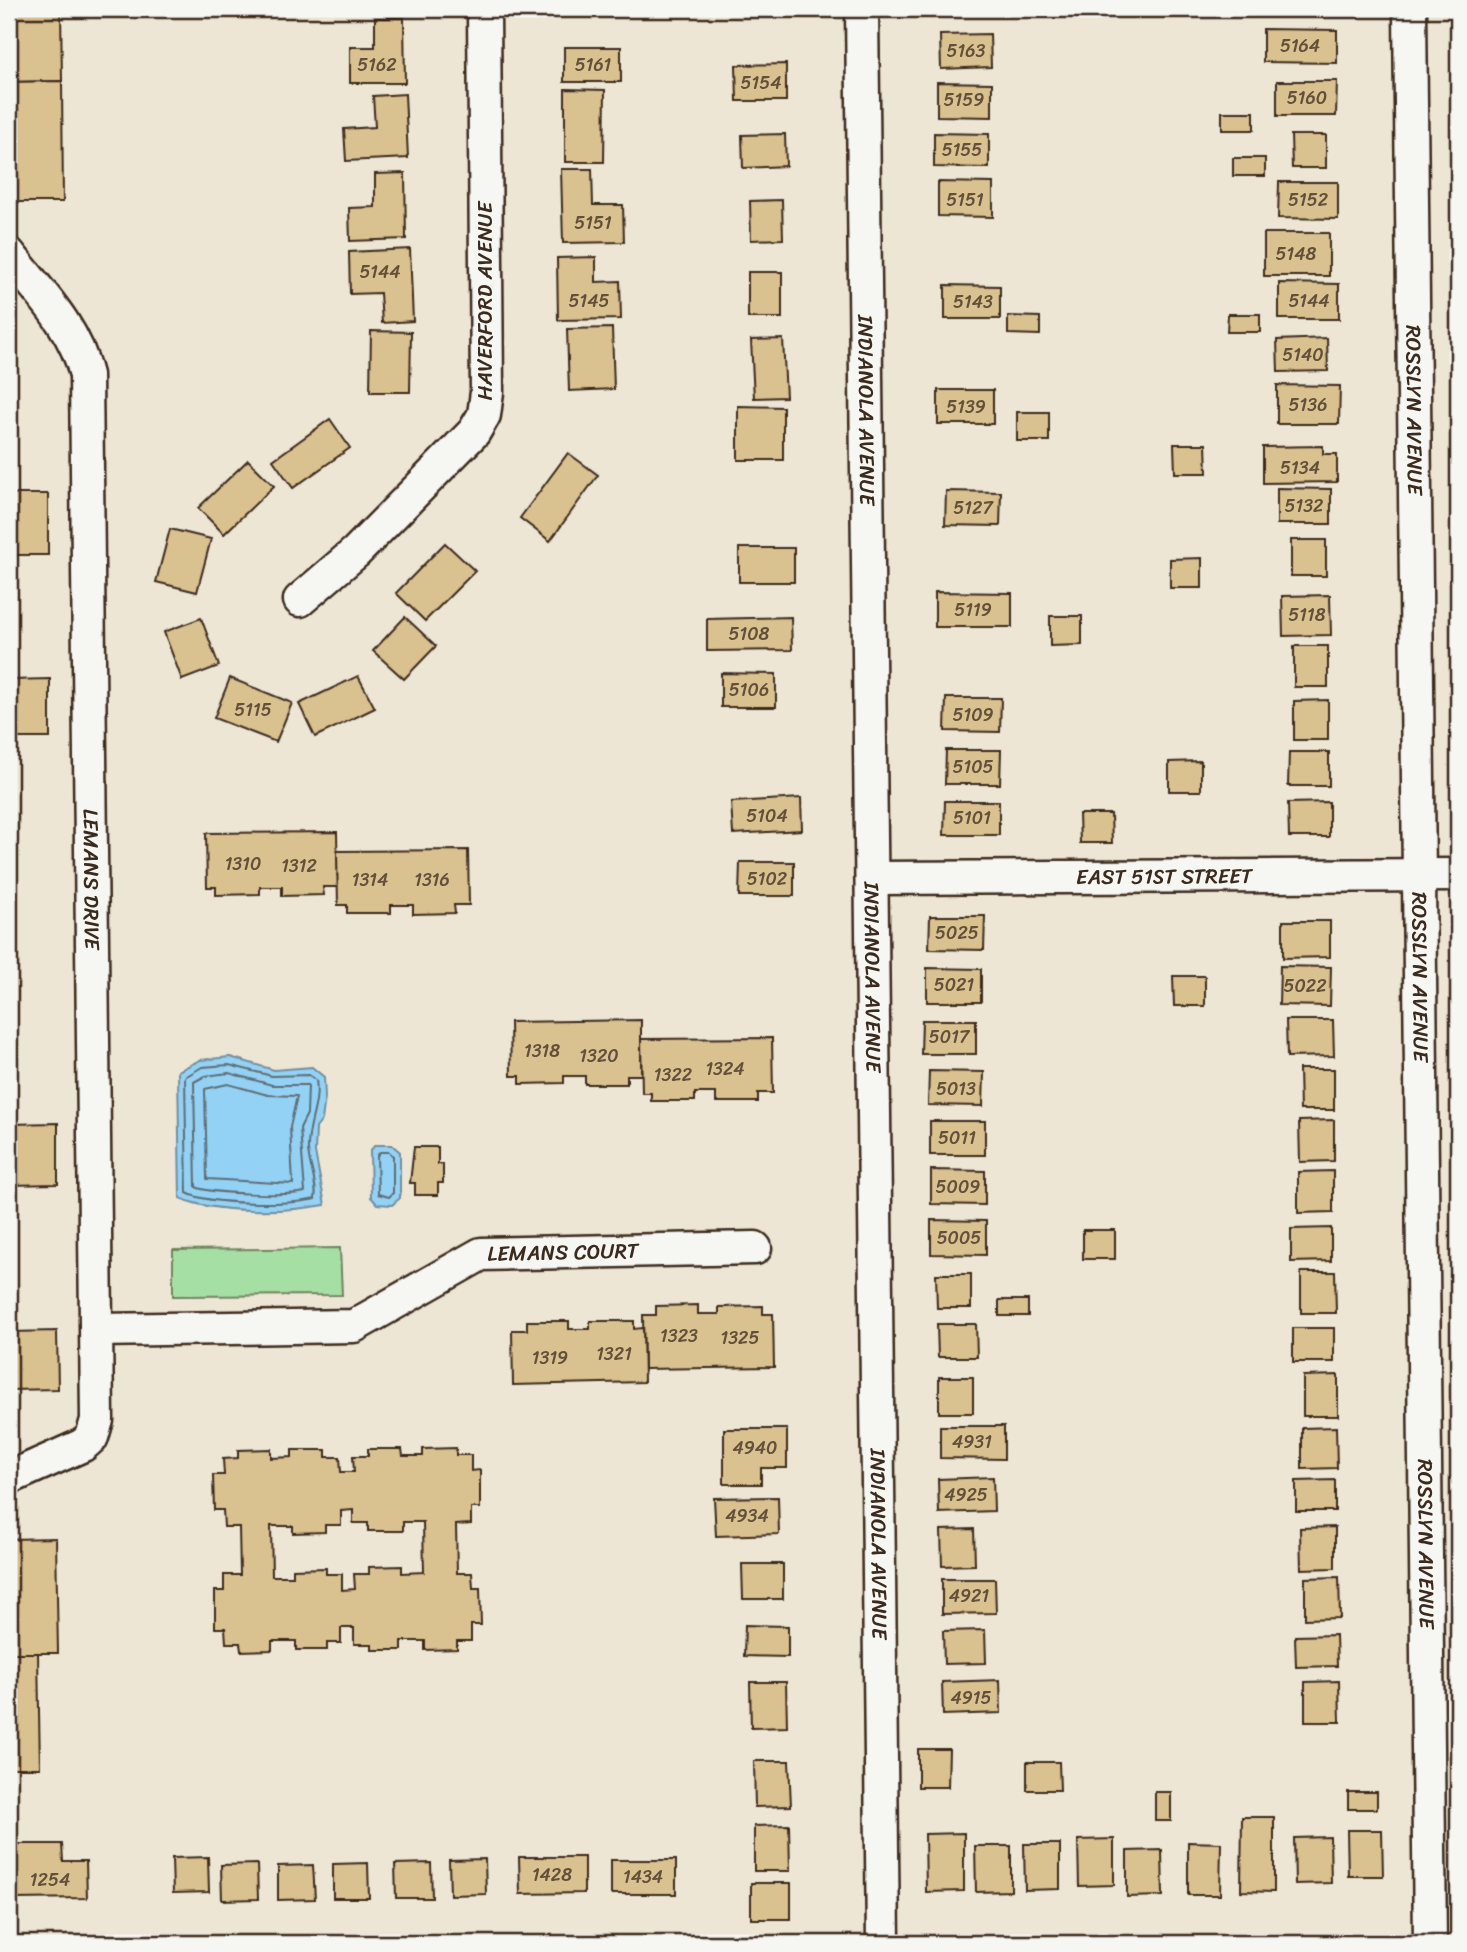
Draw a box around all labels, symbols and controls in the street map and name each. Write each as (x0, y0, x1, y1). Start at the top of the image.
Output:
house number: 5164 (1280, 30, 1320, 62)
house number: 5163 (947, 35, 986, 67)
house number: 5162 (357, 49, 397, 81)
house number: 5161 (575, 49, 612, 81)
house number: 5154 (741, 67, 781, 99)
house number: 5160 (1287, 82, 1327, 114)
house number: 5159 (944, 84, 984, 116)
house number: 5155 (942, 134, 982, 166)
house number: 5151 (946, 184, 984, 216)
house number: 5152 (1288, 184, 1328, 216)
street label: HAVERFORD AVENUE (466, 200, 504, 400)
house number: 5151 (574, 207, 612, 239)
house number: 5148 (1276, 238, 1317, 270)
house number: 5144 (359, 256, 401, 288)
house number: 5145 (569, 285, 609, 317)
house number: 5144 (1288, 285, 1330, 317)
house number: 5143 (953, 286, 993, 318)
street label: INDIANOLA AVENUE (846, 313, 886, 507)
street label: ROSSLYN AVENUE (1394, 325, 1434, 497)
house number: 5140 (1282, 339, 1324, 371)
house number: 5136 (1289, 389, 1327, 421)
house number: 5139 (946, 391, 986, 423)
house number: 5134 (1280, 452, 1320, 484)
house number: 5132 (1285, 490, 1324, 522)
house number: 5127 (953, 492, 994, 524)
house number: 5119 (954, 594, 992, 626)
house number: 5118 (1288, 599, 1326, 631)
house number: 5108 (729, 618, 770, 650)
house number: 5106 (729, 674, 769, 706)
house number: 5115 (234, 694, 272, 726)
house number: 5109 (952, 699, 994, 731)
house number: 5105 (952, 751, 994, 783)
house number: 5104 (746, 800, 788, 832)
house number: 5101 (953, 802, 991, 834)
street label: LEMANS DRIVE (72, 809, 111, 951)
house number: 1310 (225, 848, 261, 880)
house number: 1312 (281, 850, 317, 882)
street label: EAST 51ST STREET (1076, 857, 1254, 896)
house number: 5102 (747, 863, 787, 895)
house number: 1314 (352, 864, 388, 896)
house number: 1316 (414, 864, 450, 896)
street label: INDIANOLA AVENUE (852, 880, 893, 1074)
street label: ROSSLYN AVENUE (1400, 892, 1440, 1064)
house number: 5025 (935, 917, 979, 949)
house number: 5021 (934, 969, 975, 1001)
house number: 5022 (1283, 970, 1327, 1002)
house number: 5017 (929, 1021, 971, 1053)
house number: 1318 (524, 1035, 560, 1067)
house number: 1320 (579, 1040, 619, 1072)
house number: 1324 (705, 1053, 745, 1085)
house number: 1322 (654, 1059, 692, 1091)
house number: 5013 (936, 1073, 976, 1105)
house number: 5011 (938, 1122, 976, 1154)
house number: 5009 (936, 1171, 980, 1203)
house number: 5005 (937, 1222, 981, 1254)
street label: LEMANS COURT (487, 1232, 640, 1273)
house number: 1323 (660, 1320, 698, 1352)
house number: 1325 (721, 1322, 760, 1354)
house number: 1321 (596, 1338, 632, 1370)
house number: 1319 (532, 1342, 568, 1374)
house number: 4931 (952, 1426, 992, 1458)
house number: 4940 (733, 1432, 777, 1464)
street label: INDIANOLA AVENUE (859, 1447, 899, 1641)
street label: ROSSLYN AVENUE (1406, 1459, 1446, 1630)
house number: 4925 (944, 1479, 988, 1511)
house number: 4934 (725, 1500, 769, 1532)
house number: 4921 (949, 1580, 989, 1612)
house number: 4915 (950, 1682, 992, 1714)
house number: 1428 (532, 1859, 572, 1891)
house number: 1434 (623, 1861, 663, 1893)
house number: 1254 (30, 1864, 70, 1896)

